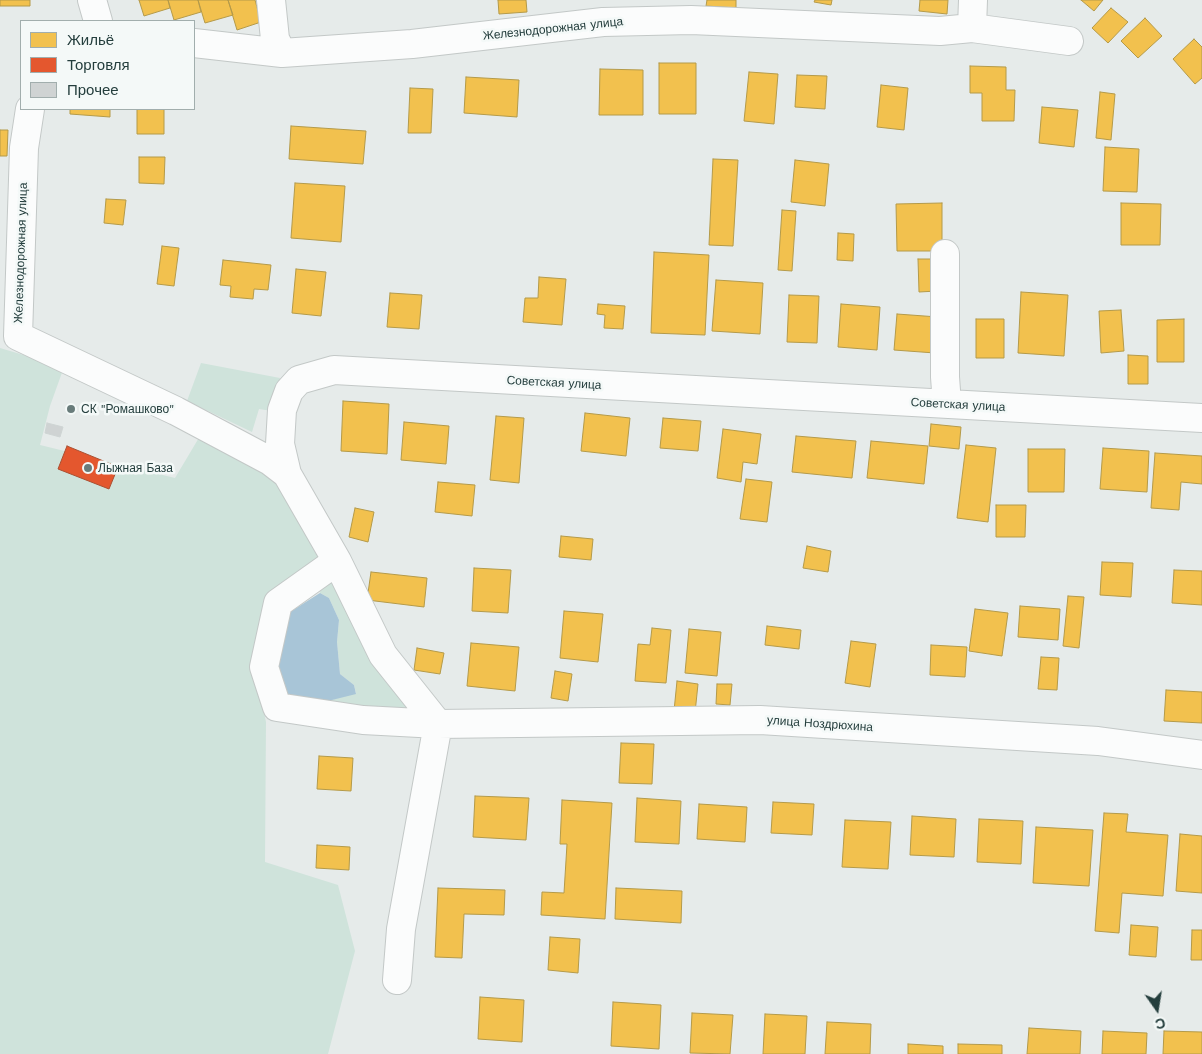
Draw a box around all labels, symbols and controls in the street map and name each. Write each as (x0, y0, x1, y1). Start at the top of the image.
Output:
street label: Железнодорожная улица (482, 14, 624, 44)
legend (20, 20, 195, 110)
text: Жильё (67, 31, 114, 49)
text: Торговля (67, 56, 130, 74)
text: Прочее (67, 81, 119, 99)
street label: Железнодорожная улица (11, 182, 31, 324)
street label: Советская улица (506, 373, 602, 393)
street label: Советская улица (910, 395, 1006, 415)
place label: СК "Ромашково" (81, 402, 174, 416)
marker: СК "Ромашково" (65, 403, 77, 415)
place label: Лыжная База (98, 461, 173, 475)
marker: Лыжная База (82, 462, 94, 474)
street label: улица Ноздрюхина (767, 713, 873, 735)
north arrow (1132, 984, 1182, 1034)
text: С (1154, 1015, 1167, 1033)

